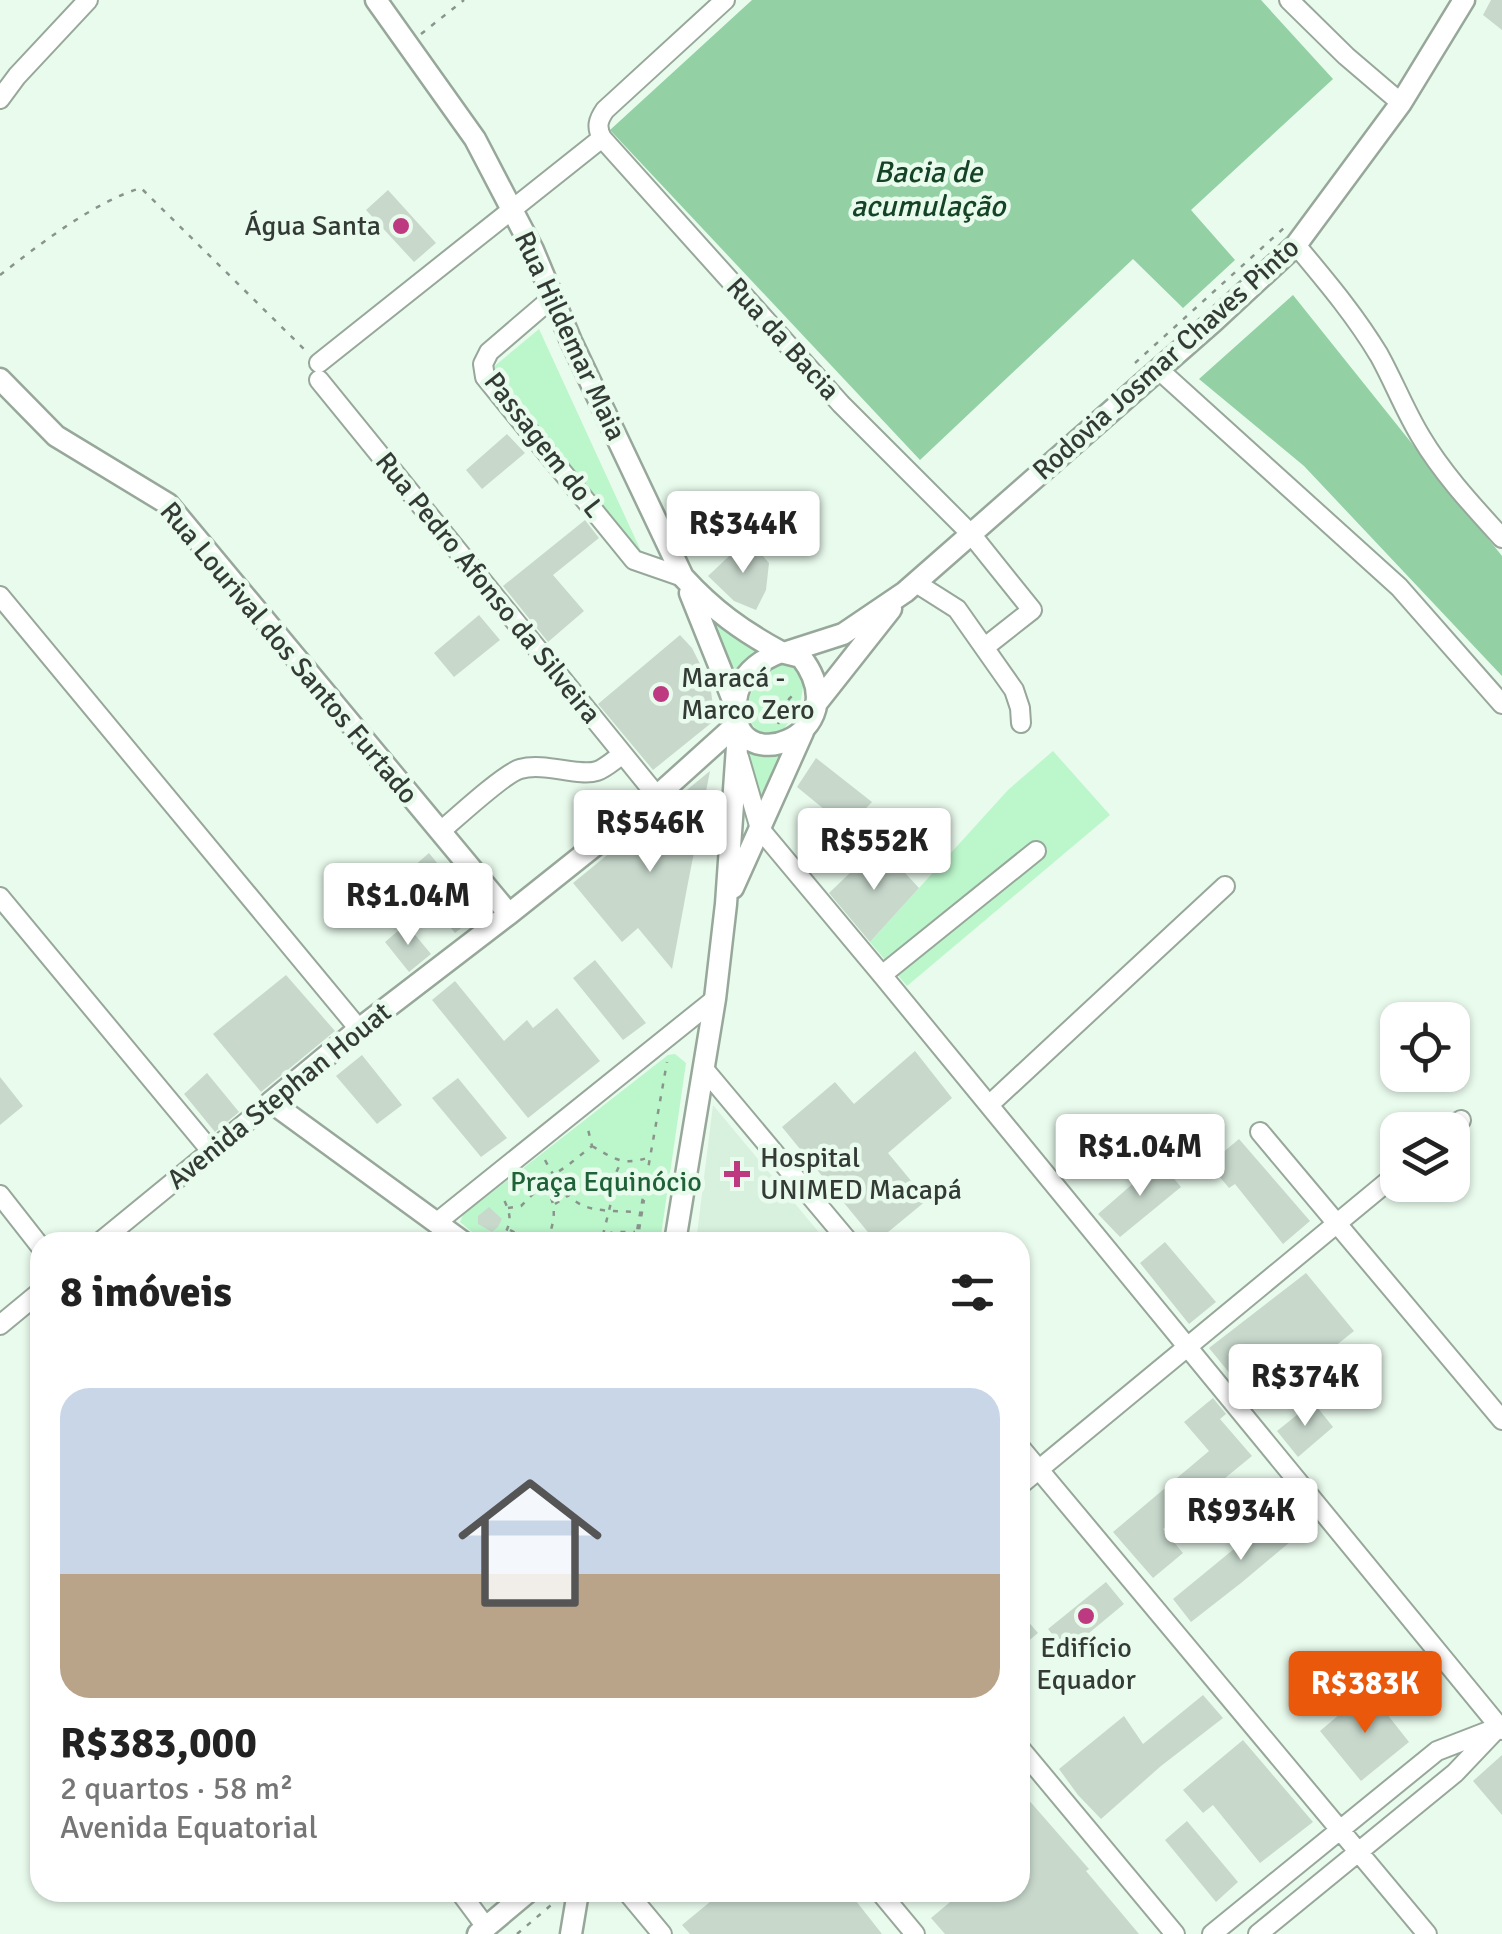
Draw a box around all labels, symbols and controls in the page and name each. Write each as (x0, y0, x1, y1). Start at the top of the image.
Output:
water label: Bacia de acumulação (851, 154, 1007, 225)
place label: Água Santa (245, 209, 381, 243)
marker: Água Santa (390, 215, 412, 237)
street label: Rua Hildemar Maia (507, 226, 633, 446)
street label: Rodovia Josmar Chaves Pinto (1026, 230, 1306, 488)
street label: Rua da Bacia (719, 271, 847, 407)
street label: Passagem do L (477, 365, 611, 525)
street label: Rua Pedro Afonso da Silveira (368, 445, 608, 731)
pin: R$344K (662, 491, 824, 576)
street label: Rua Lourival dos Santos Furtado (153, 495, 425, 811)
text: R$344K (689, 504, 797, 543)
place label: Maracá - Marco Zero (681, 661, 815, 727)
marker: Maracá - Marco Zero (650, 683, 672, 705)
pin: R$546K (569, 790, 731, 875)
text: R$546K (596, 803, 704, 842)
pin: R$552K (793, 808, 955, 893)
text: R$552K (820, 821, 928, 860)
pin: R$1.04M (316, 863, 500, 948)
text: R$1.04M (346, 876, 470, 915)
street label: Avenida Stephan Houat (160, 995, 398, 1197)
map controls (1380, 1002, 1470, 1202)
button: locate (1380, 1002, 1470, 1092)
button: layers (1380, 1112, 1470, 1202)
pin: R$1.04M (1048, 1114, 1232, 1199)
text: R$1.04M (1078, 1127, 1202, 1166)
place label: Hospital UNIMED Macapá (760, 1141, 962, 1207)
marker: Hospital UNIMED Macapá (724, 1161, 750, 1187)
park label: Praça Equinócio (510, 1165, 702, 1199)
icon: filters (945, 1265, 1000, 1320)
text: 8 imóveis (60, 1267, 232, 1318)
pin: R$374K (1224, 1344, 1386, 1429)
text: R$374K (1251, 1357, 1359, 1396)
icon: home (440, 1453, 620, 1633)
pin: R$934K (1160, 1478, 1322, 1563)
text: R$934K (1187, 1491, 1295, 1530)
marker: Edifício Equador (1075, 1605, 1097, 1627)
place label: Edifício Equador (1036, 1631, 1136, 1697)
pin: R$383K (1284, 1651, 1446, 1736)
text: R$383K (1311, 1664, 1419, 1703)
text: R$383,000 (60, 1718, 257, 1769)
text: 2 quartos · 58 m² (60, 1769, 293, 1808)
text: Avenida Equatorial (60, 1808, 318, 1847)

